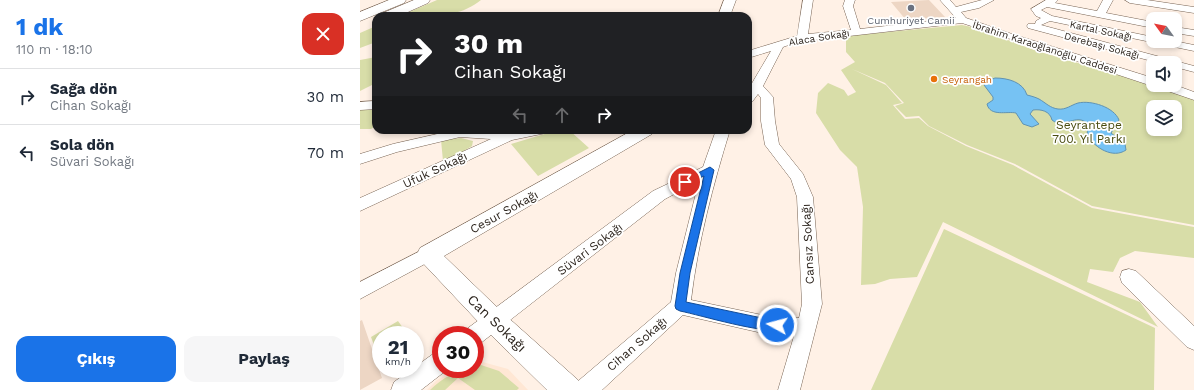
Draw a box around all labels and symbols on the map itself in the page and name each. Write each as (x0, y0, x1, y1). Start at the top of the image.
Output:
marker: Cumhuriyet Camii (906, 3, 916, 13)
north arrow (1146, 12, 1182, 48)
place label: Cumhuriyet Camii (867, 15, 955, 26)
street label: İbrahim Karaoğlanoğlu Caddesi (971, 19, 1118, 76)
street label: Kartal Sokağı (1069, 19, 1133, 42)
street label: Alaca Sokağı (788, 27, 850, 48)
street label: Derebaşı Sokağı (1063, 30, 1141, 61)
marker: Seyrangah (929, 74, 939, 84)
place label: Seyrangah (942, 74, 992, 85)
park label: Seyrantepe 700. Yıl Parkı (1052, 118, 1126, 146)
street label: Ufuk Sokağı (401, 149, 469, 191)
pin (668, 165, 702, 199)
street label: Cesur Sokağı (468, 188, 540, 236)
street label: Cansız Sokağı (799, 203, 817, 285)
street label: Süvari Sokağı (555, 220, 625, 278)
street label: Can Sokağı (464, 291, 530, 355)
position arrow (756, 304, 798, 346)
street label: Cihan Sokağı (604, 314, 670, 374)
speed limit sign: 30 (432, 326, 484, 378)

